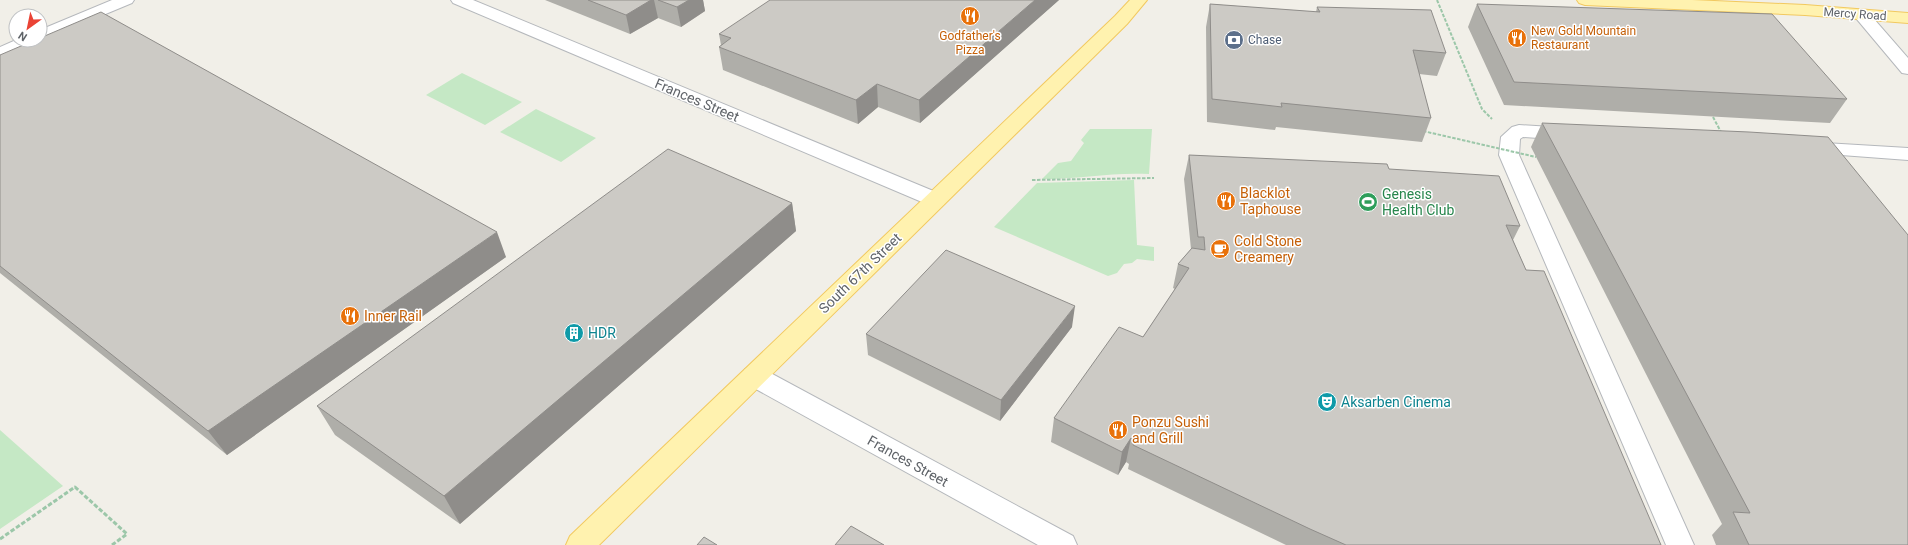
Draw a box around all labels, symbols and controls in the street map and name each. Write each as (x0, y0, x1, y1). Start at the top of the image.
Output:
restaurant icon: Godfather's Pizza (959, 5, 981, 27)
street label: Mercy Road (1823, 5, 1887, 23)
north arrow (8, 8, 48, 48)
place label: New Gold Mountain Restaurant (1531, 24, 1636, 52)
restaurant icon: New Gold Mountain Restaurant (1506, 27, 1528, 49)
text: N (16, 28, 30, 44)
place label: Godfather's Pizza (939, 29, 1001, 57)
bank icon: Chase (1223, 29, 1245, 51)
place label: Chase (1248, 33, 1282, 47)
street label: Frances Street (653, 75, 742, 125)
place label: Blacklot Taphouse (1240, 185, 1301, 217)
place label: Genesis Health Club (1382, 186, 1454, 218)
restaurant icon: Blacklot Taphouse (1215, 190, 1237, 212)
sports icon: Genesis Health Club (1357, 191, 1379, 213)
street label: South 67th Street (816, 229, 905, 316)
place label: Cold Stone Creamery (1234, 233, 1302, 265)
cafe icon: Cold Stone Creamery (1209, 238, 1231, 260)
restaurant icon: Inner Rail (339, 305, 361, 327)
place label: Inner Rail (364, 308, 422, 324)
building icon: HDR (563, 322, 585, 344)
place label: HDR (588, 325, 616, 341)
theatre icon: Aksarben Cinema (1316, 391, 1338, 413)
place label: Aksarben Cinema (1341, 394, 1451, 410)
place label: Ponzu Sushi and Grill (1132, 414, 1209, 446)
restaurant icon: Ponzu Sushi and Grill (1107, 419, 1129, 441)
street label: Frances Street (865, 432, 951, 490)

